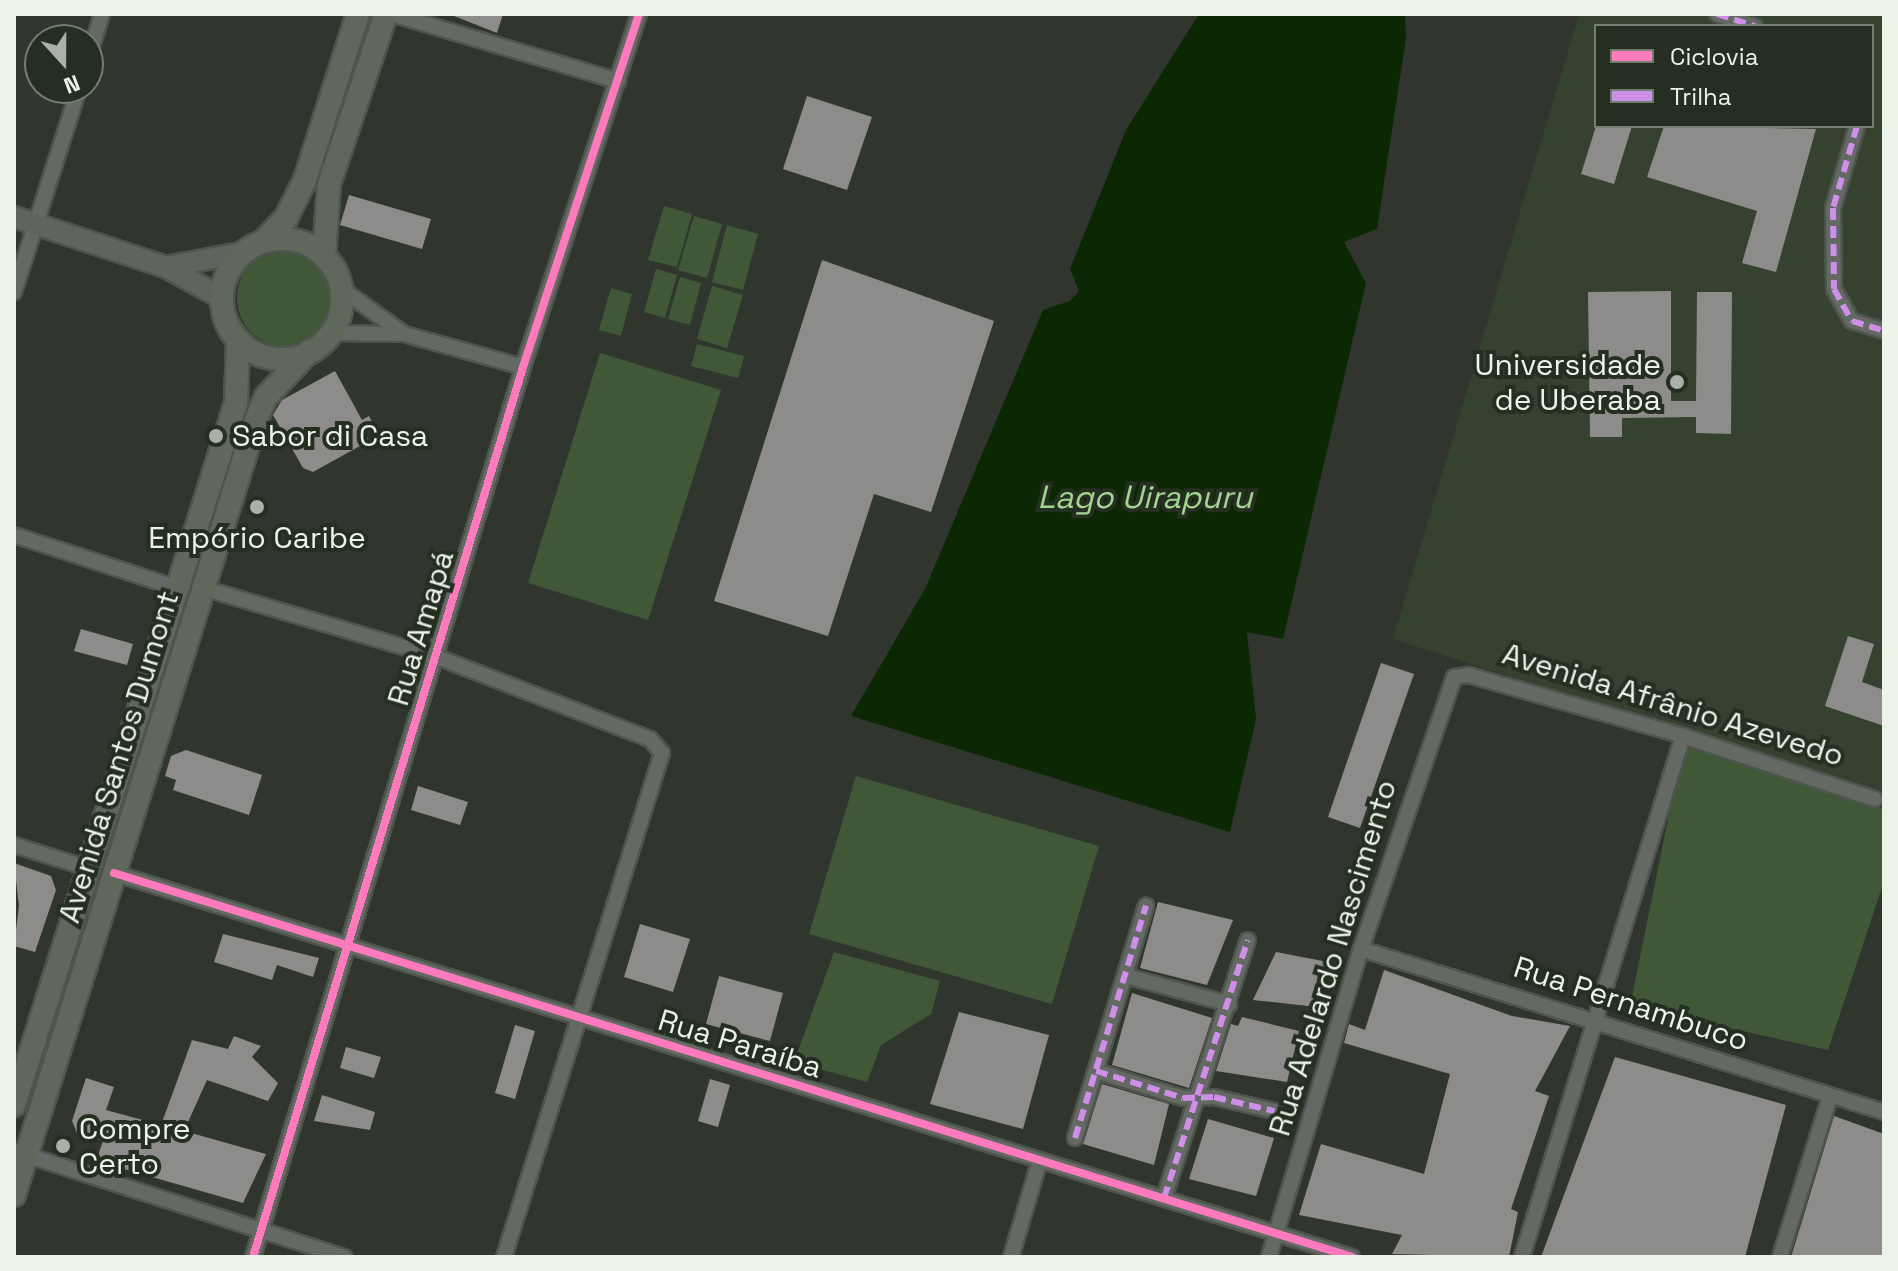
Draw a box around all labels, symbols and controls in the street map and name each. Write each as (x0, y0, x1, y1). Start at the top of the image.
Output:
north arrow (24, 24, 104, 104)
legend (1594, 24, 1874, 128)
text: Ciclovia (1670, 41, 1758, 72)
text: N (60, 69, 84, 100)
text: Trilha (1670, 81, 1732, 112)
place label: Universidade de Uberaba (1475, 347, 1661, 418)
marker: Universidade de Uberaba (1668, 373, 1686, 391)
place label: Sabor di Casa (232, 418, 428, 454)
marker: Sabor di Casa (207, 427, 225, 445)
water label: Lago Uirapuru (1038, 478, 1252, 516)
marker: Empório Caribe (248, 498, 266, 516)
place label: Empório Caribe (148, 520, 366, 556)
street label: Rua Amapá (380, 546, 462, 710)
street label: Avenida Santos Dumont (51, 587, 187, 927)
street label: Avenida Afrânio Azevedo (1498, 636, 1848, 774)
street label: Rua Adelardo Nascimento (1262, 776, 1404, 1140)
street label: Rua Pernambuco (1509, 949, 1753, 1059)
street label: Rua Paraíba (654, 1002, 826, 1086)
place label: Compre Certo (79, 1111, 190, 1182)
marker: Compre Certo (54, 1137, 72, 1155)

